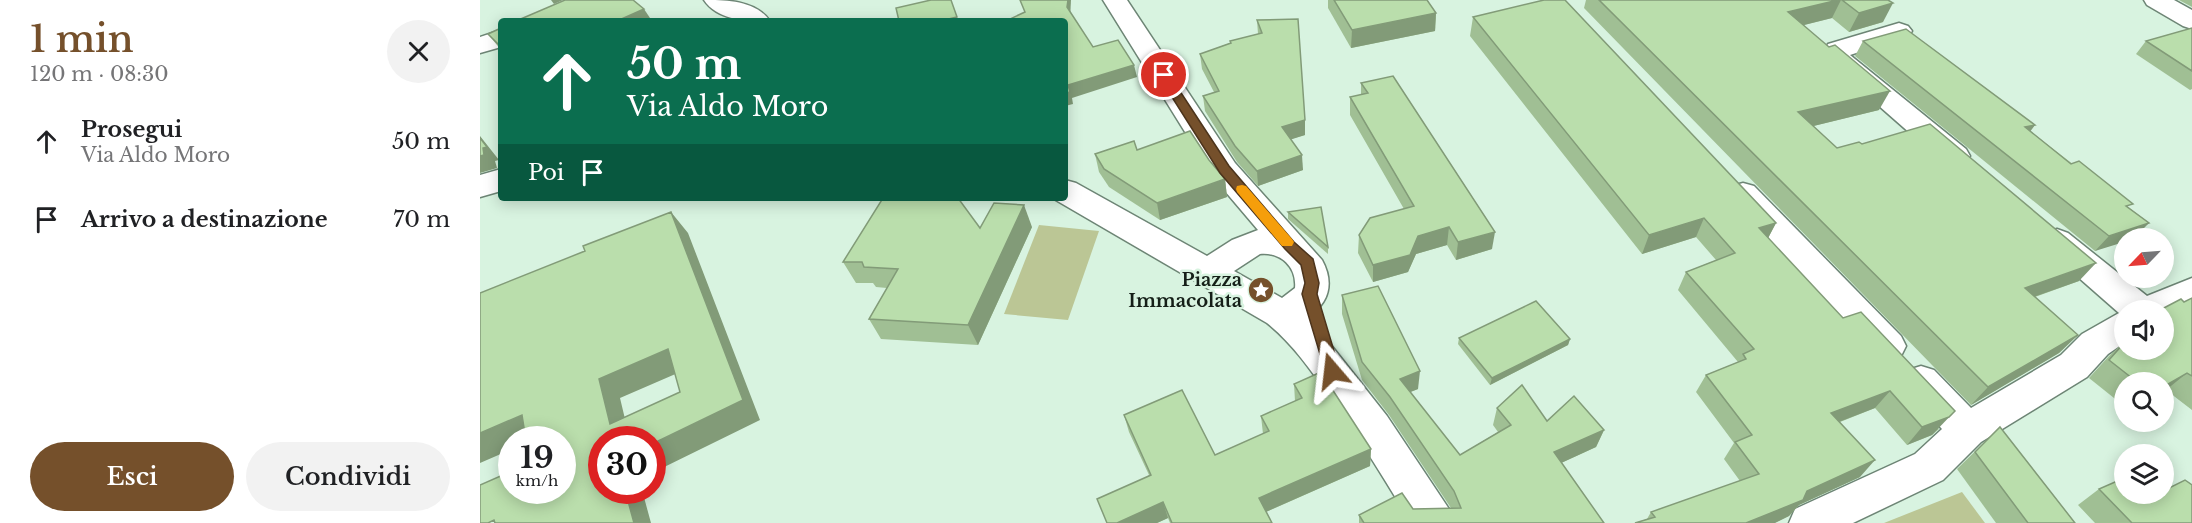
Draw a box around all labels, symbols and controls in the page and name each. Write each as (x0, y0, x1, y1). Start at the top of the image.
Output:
text: 1 min (30, 17, 134, 62)
button: close (387, 20, 450, 83)
text: 50 m (627, 38, 741, 90)
icon: ahead (528, 42, 606, 120)
pin (1138, 49, 1189, 100)
icon: arrive (1147, 58, 1180, 91)
text: 120 m · 08:30 (30, 62, 169, 86)
text: Via Aldo Moro (627, 90, 828, 123)
text: Prosegui (81, 116, 182, 143)
icon: ahead (30, 125, 63, 158)
text: 50 m (392, 128, 450, 155)
text: Via Aldo Moro (81, 143, 230, 167)
icon: arrive (576, 156, 609, 189)
text: Poi (528, 159, 564, 186)
icon: arrive (30, 203, 63, 236)
text: Arrivo a destinazione (81, 206, 328, 233)
text: 70 m (393, 206, 450, 233)
north arrow (2114, 228, 2174, 288)
map controls (2114, 228, 2174, 504)
place label: Piazza Immacolata (1128, 269, 1243, 312)
place icon: Piazza Immacolata (1246, 275, 1276, 305)
button: sound (2114, 300, 2174, 360)
position arrow (1300, 339, 1364, 403)
button: search (2114, 372, 2174, 432)
speed limit sign: 30 (588, 426, 666, 504)
text: 19 (520, 439, 554, 476)
button: Esci (30, 442, 234, 511)
button: Condividi (246, 442, 450, 511)
button: layers (2114, 444, 2174, 504)
text: km/h (516, 471, 558, 490)

